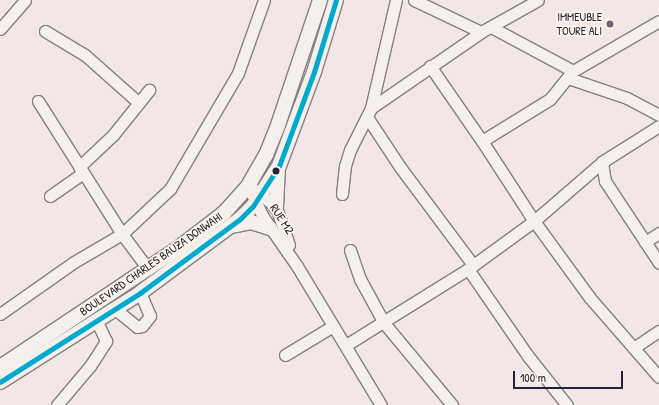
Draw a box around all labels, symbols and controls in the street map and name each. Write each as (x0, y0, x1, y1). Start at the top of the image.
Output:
place label: IMMEUBLE TOURE ALI (556, 10, 602, 38)
marker: IMMEUBLE TOURE ALI (605, 19, 615, 29)
unlabelled marker (271, 166, 281, 176)
street label: RUE M2 (267, 201, 297, 237)
street label: BOULEVARD CHARLES BAUZA DONWAHI (77, 209, 225, 319)
scale bar (515, 363, 625, 389)
text: 100 m (520, 369, 546, 386)

